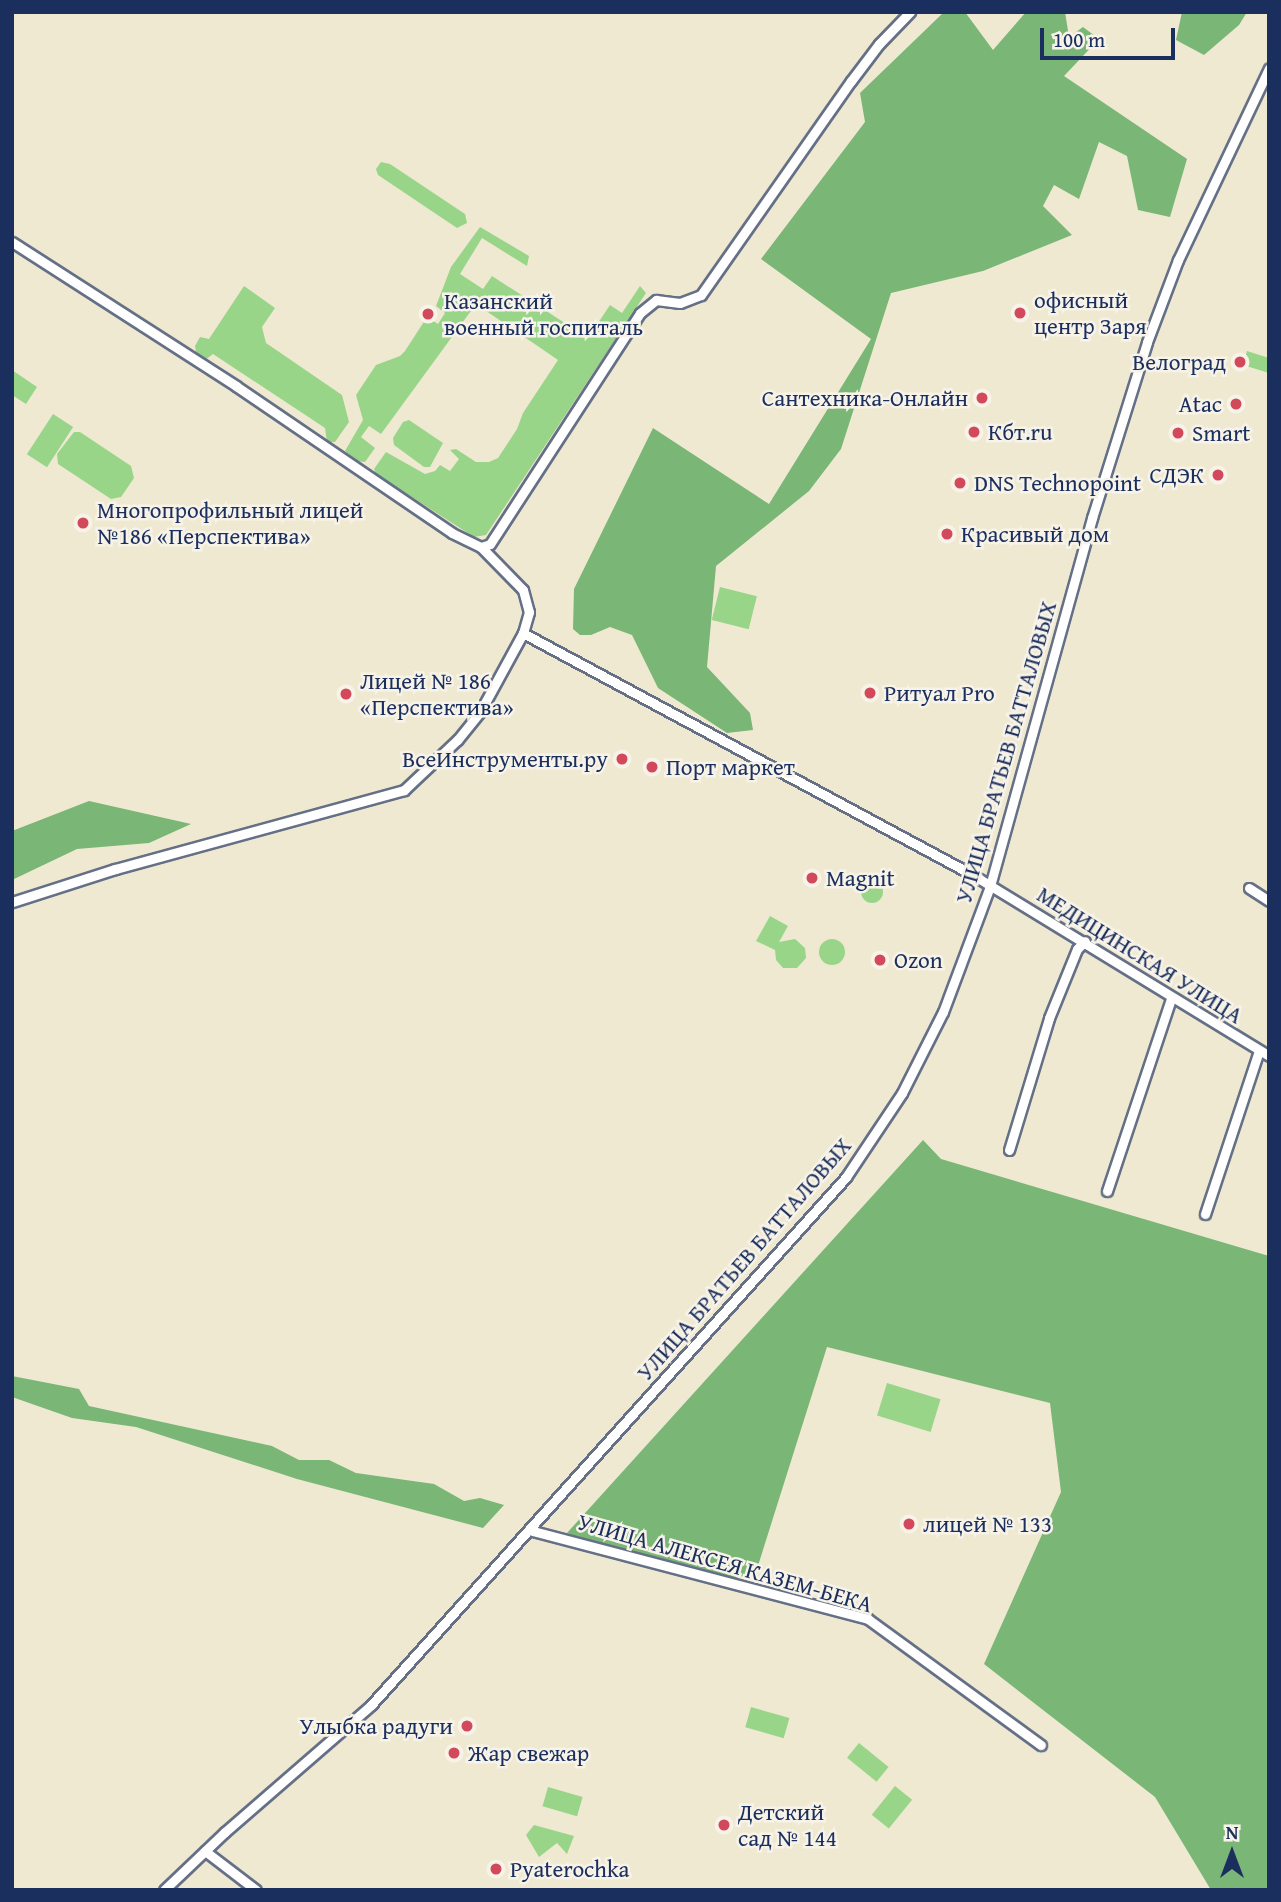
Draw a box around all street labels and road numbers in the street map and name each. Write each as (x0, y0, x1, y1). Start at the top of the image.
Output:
street label: УЛИЦА БРАТЬЕВ БАТТАЛОВЫХ (950, 598, 1062, 906)
street label: МЕДИЦИНСКАЯ УЛИЦА (1032, 880, 1248, 1030)
street label: УЛИЦА БРАТЬЕВ БАТТАЛОВЫХ (631, 1132, 857, 1386)
street label: УЛИЦА АЛЕКСЕЯ КАЗЕМ-БЕКА (574, 1508, 876, 1618)

